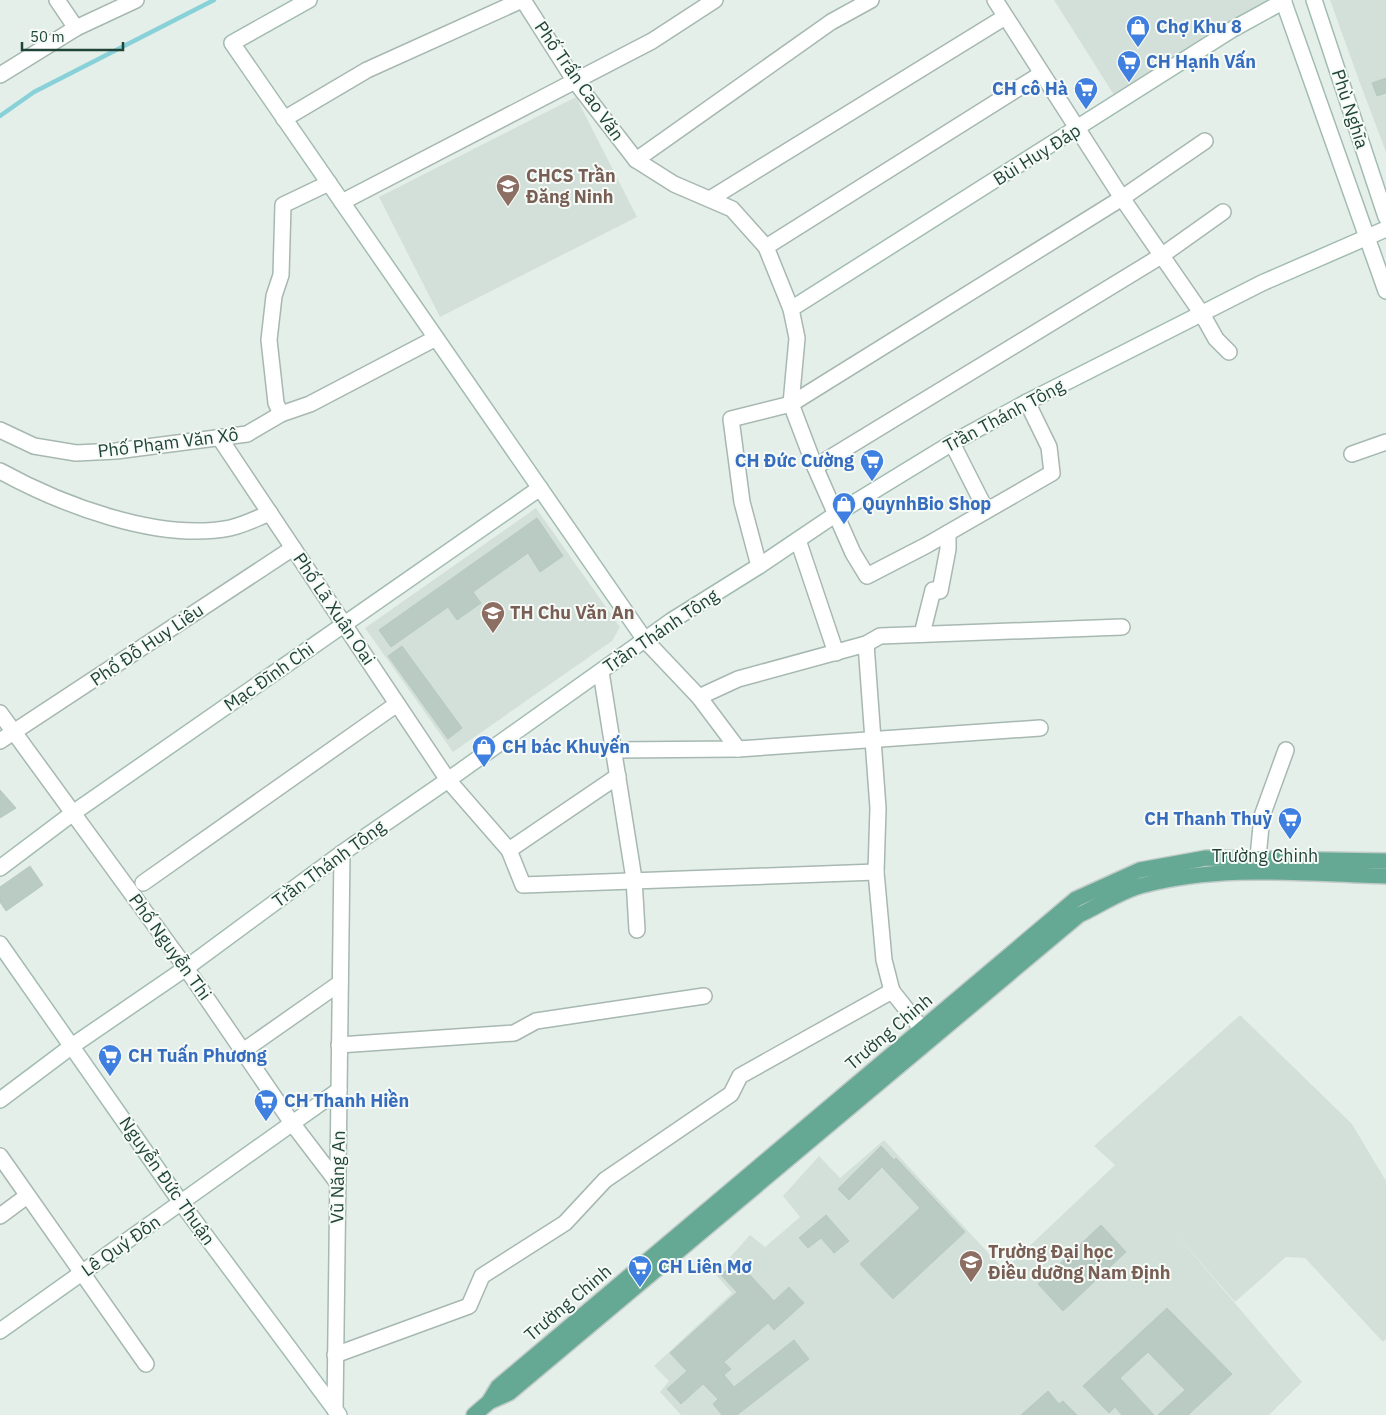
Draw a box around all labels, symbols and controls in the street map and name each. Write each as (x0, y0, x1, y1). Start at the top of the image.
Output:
shop icon: Chợ Khu 8 (1125, 14, 1151, 48)
place label: Chợ Khu 8 (1156, 15, 1242, 38)
street label: Phố Trấn Cao Văn (530, 16, 629, 145)
scale bar (22, 20, 124, 52)
text: 50 m (30, 27, 65, 46)
supermarket icon: CH Hạnh Vấn (1116, 49, 1142, 83)
place label: CH Hạnh Vấn (1146, 50, 1256, 73)
street label: Phù Nghĩa (1327, 66, 1374, 152)
supermarket icon: CH cô Hà (1073, 76, 1099, 110)
place label: CH cô Hà (992, 77, 1068, 100)
street label: Bùi Huy Đáp (989, 119, 1085, 191)
place label: CHCS Trần Đăng Ninh (526, 164, 616, 208)
school or university icon: CHCS Trần Đăng Ninh (495, 173, 521, 207)
street label: Trần Thánh Tông (939, 374, 1069, 457)
street label: Phố Phạm Văn Xô (96, 422, 240, 463)
supermarket icon: CH Đức Cường (859, 448, 885, 482)
place label: CH Đức Cường (735, 449, 854, 472)
shop icon: QuynhBio Shop (831, 491, 857, 525)
place label: QuynhBio Shop (862, 492, 991, 515)
street label: Phố Lã Xuân Oai (288, 548, 380, 669)
street label: Trần Thánh Tông (599, 583, 723, 678)
street label: Phố Đỗ Huy Liêu (86, 598, 208, 691)
school or university icon: TH Chu Văn An (480, 600, 506, 634)
place label: TH Chu Văn An (510, 601, 634, 624)
street label: Mạc Đĩnh Chi (219, 637, 318, 716)
shop icon: CH bác Khuyến (471, 734, 497, 768)
place label: CH bác Khuyến (502, 734, 630, 758)
supermarket icon: CH Thanh Thuỷ (1277, 806, 1303, 840)
place label: CH Thanh Thuỷ (1144, 807, 1272, 830)
street label: Trần Thánh Tông (268, 815, 390, 912)
street label: Trường Chinh (1212, 844, 1318, 867)
street label: Phố Nguyễn Thi (124, 889, 217, 1004)
street label: Trường Chinh (840, 989, 937, 1075)
supermarket icon: CH Tuấn Phương (97, 1043, 123, 1077)
place label: CH Tuấn Phương (128, 1044, 267, 1067)
supermarket icon: CH Thanh Hiền (253, 1088, 279, 1122)
place label: CH Thanh Hiền (284, 1088, 409, 1112)
street label: Nguyễn Đức Thuận (114, 1112, 220, 1250)
street label: Vũ Năng An (325, 1130, 350, 1224)
street label: Lê Quý Đôn (77, 1210, 165, 1281)
place label: Trường Đại học Điều dưỡng Nam Định (988, 1240, 1170, 1284)
school or university icon: Trường Đại học Điều dưỡng Nam Định (958, 1249, 984, 1283)
supermarket icon: CH Liên Mơ (627, 1254, 653, 1288)
place label: CH Liên Mơ (658, 1255, 752, 1278)
street label: Trường Chinh (519, 1260, 616, 1346)

